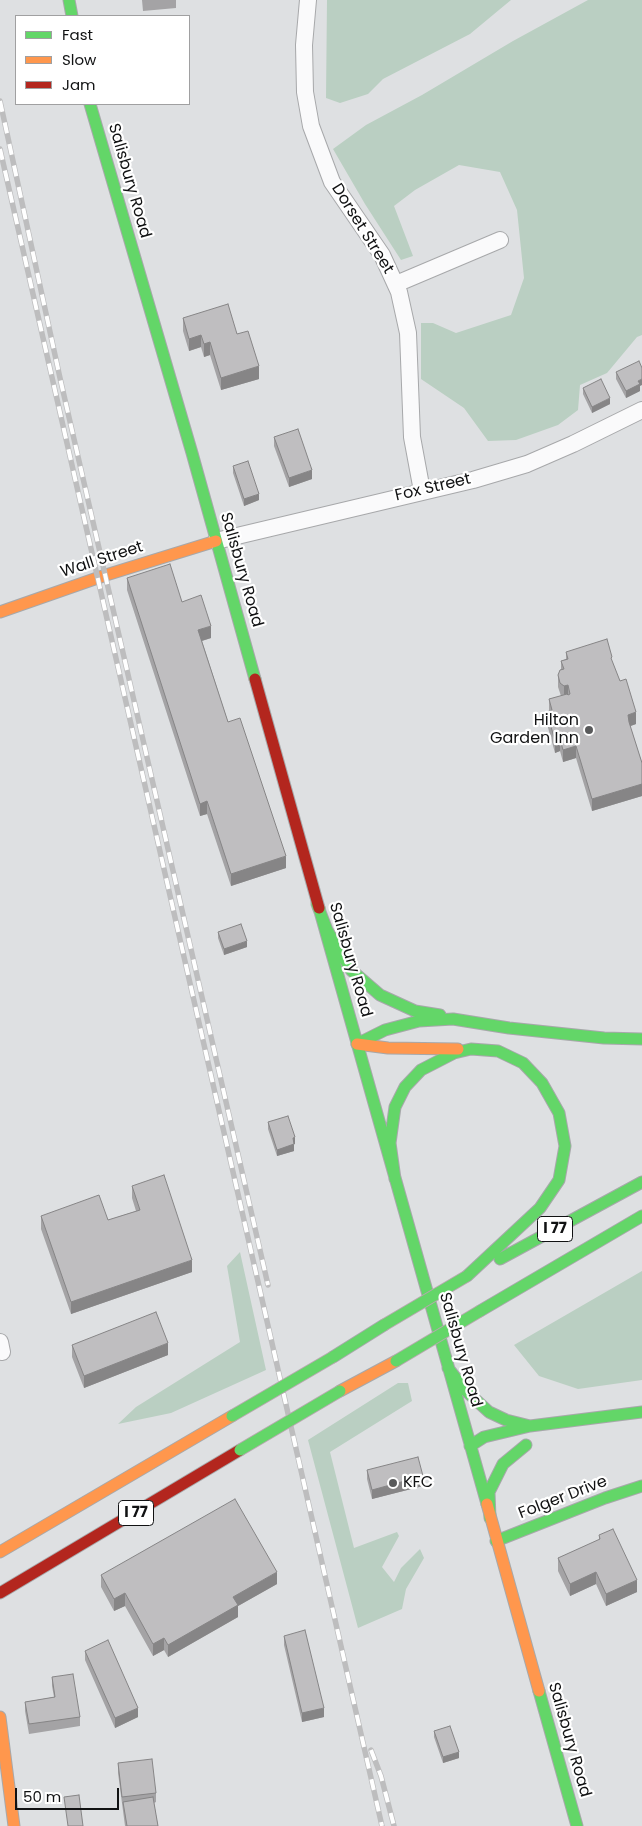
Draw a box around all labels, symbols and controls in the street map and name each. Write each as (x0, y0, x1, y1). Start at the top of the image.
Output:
legend (15, 15, 190, 105)
text: Fast (62, 24, 93, 45)
text: Slow (62, 49, 96, 70)
text: Jam (62, 74, 96, 95)
street label: Salisbury Road (103, 121, 155, 241)
street label: Dorset Street (327, 180, 397, 278)
street label: Fox Street (393, 470, 473, 506)
street label: Salisbury Road (215, 510, 267, 630)
street label: Wall Street (58, 538, 146, 582)
place label: Hilton Garden Inn (490, 711, 579, 749)
marker: Hilton Garden Inn (583, 724, 595, 736)
street label: Salisbury Road (324, 900, 376, 1020)
road number: I 77 (538, 1216, 572, 1242)
street label: Salisbury Road (434, 1290, 486, 1410)
street label: Folger Drive (516, 1472, 610, 1524)
place label: KFC (403, 1473, 433, 1493)
marker: KFC (387, 1477, 399, 1489)
road number: I 77 (118, 1500, 154, 1526)
street label: Salisbury Road (543, 1680, 595, 1800)
scale bar (18, 1778, 121, 1810)
text: 50 m (23, 1786, 61, 1807)

